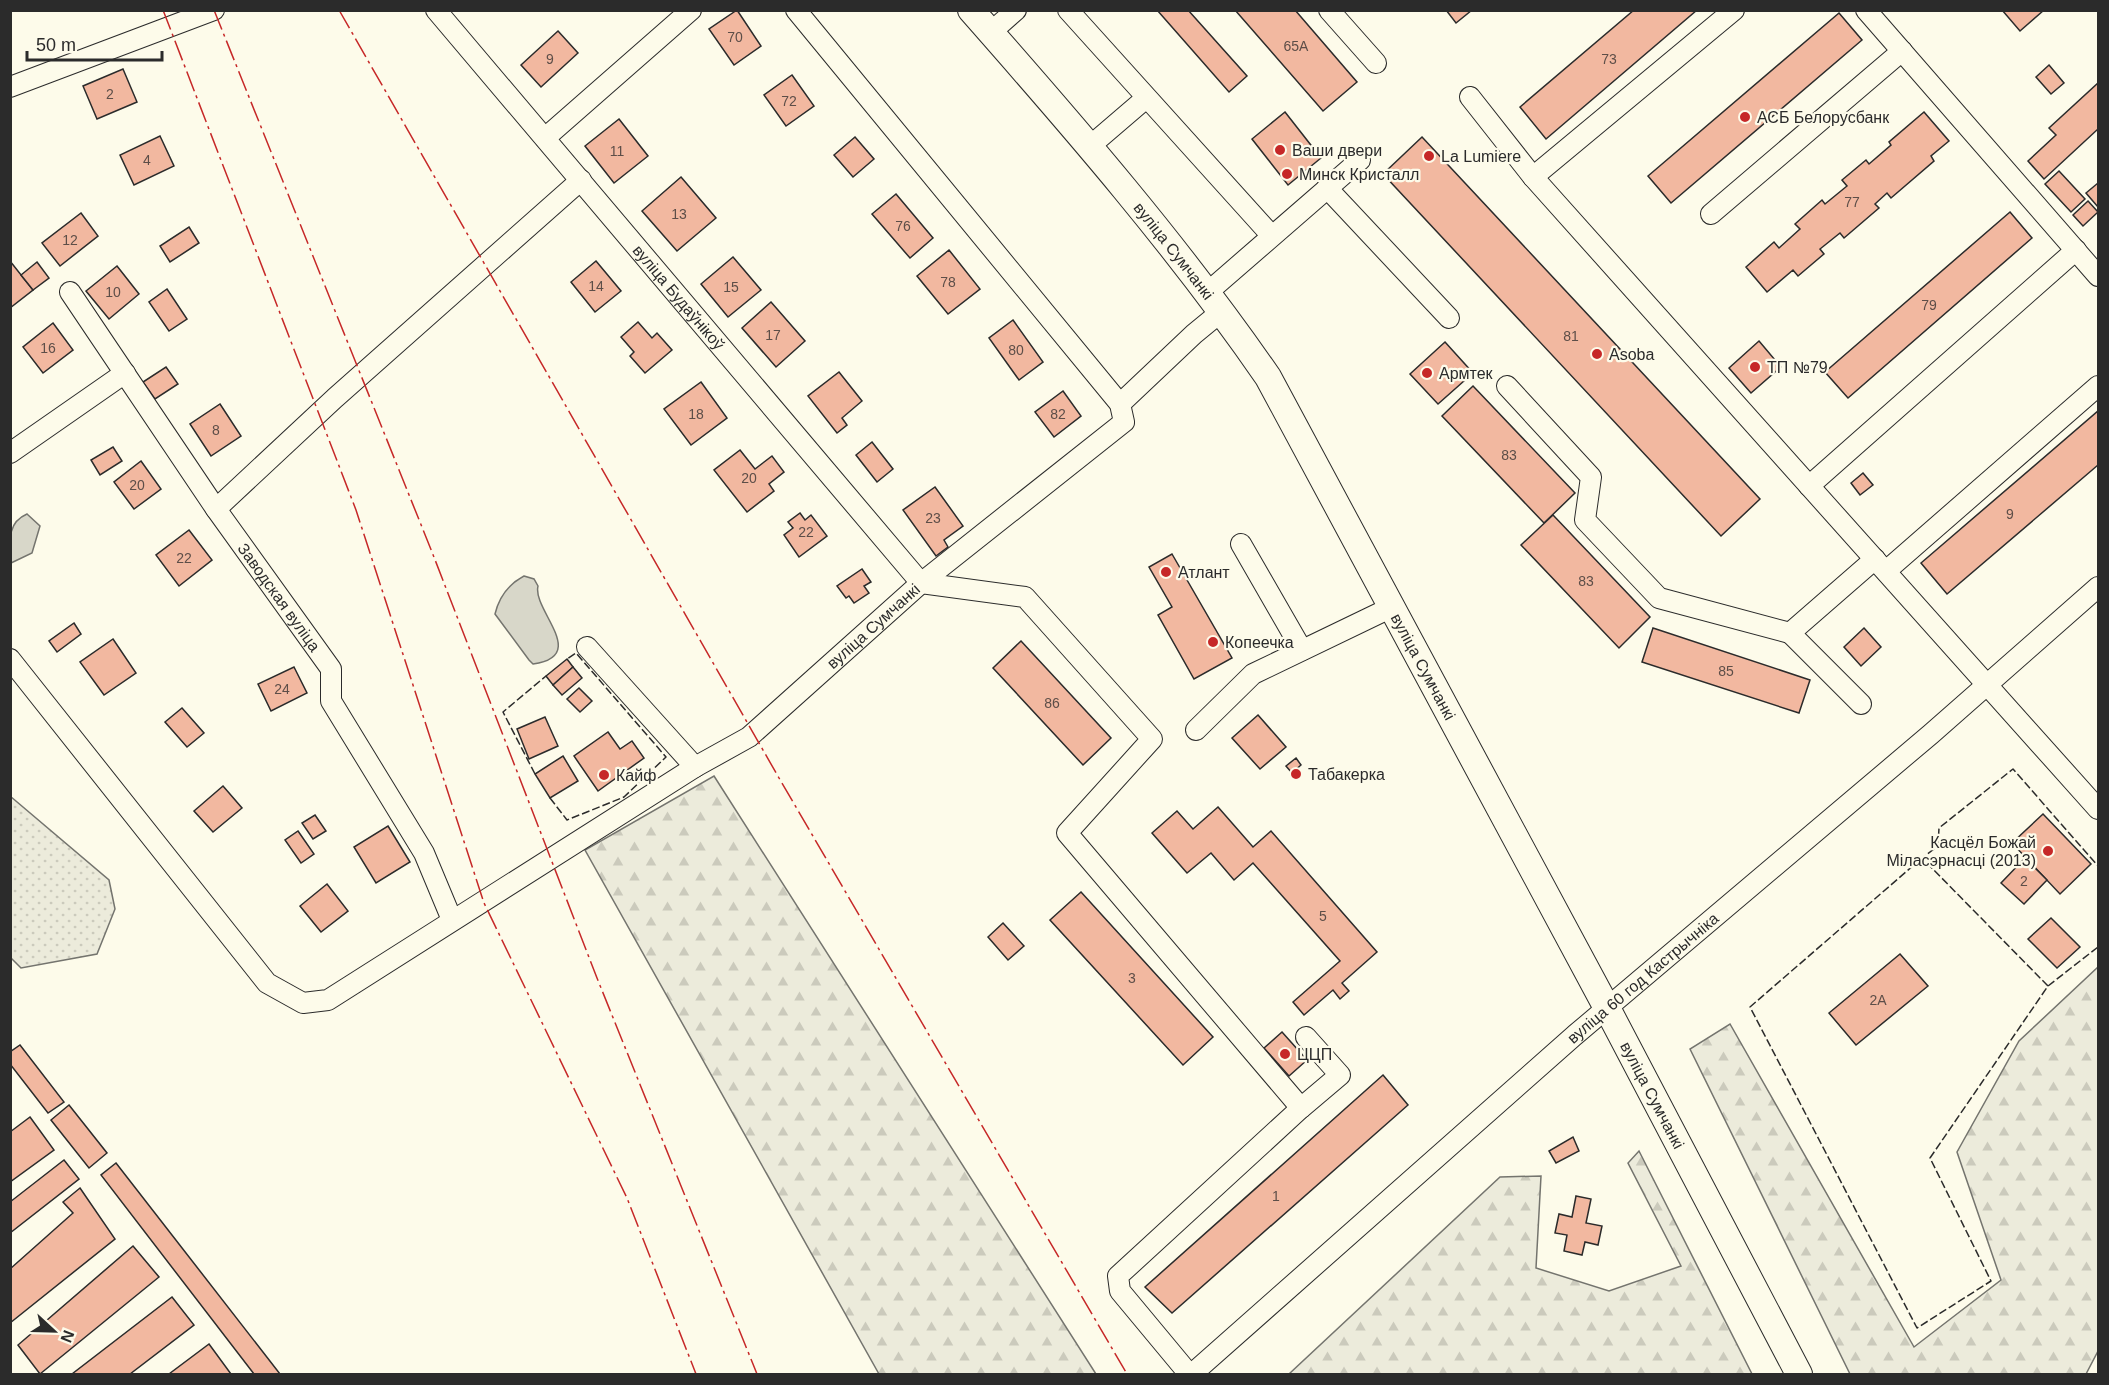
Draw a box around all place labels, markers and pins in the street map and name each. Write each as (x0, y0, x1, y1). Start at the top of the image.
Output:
place label: АСБ Белорусбанк (1757, 109, 1890, 126)
marker: АСБ Белорусбанк (1738, 110, 1752, 124)
place label: Ваши двери (1292, 142, 1382, 159)
marker: Ваши двери (1273, 143, 1287, 157)
place label: La Lumiere (1441, 148, 1521, 165)
marker: La Lumiere (1422, 149, 1436, 163)
place label: Минск Кристалл (1299, 166, 1419, 183)
marker: Минск Кристалл (1280, 167, 1294, 181)
place label: Asoba (1609, 346, 1654, 363)
marker: Asoba (1590, 347, 1604, 361)
place label: ТП №79 (1767, 359, 1828, 376)
marker: ТП №79 (1748, 360, 1762, 374)
place label: Армтек (1439, 365, 1494, 382)
marker: Армтек (1420, 366, 1434, 380)
place label: Атлант (1178, 564, 1230, 581)
marker: Атлант (1159, 565, 1173, 579)
place label: Копеечка (1225, 634, 1294, 651)
marker: Копеечка (1206, 635, 1220, 649)
place label: Табакерка (1308, 766, 1385, 783)
place label: Кайф (616, 767, 656, 784)
marker: Табакерка (1289, 767, 1303, 781)
marker: Кайф (597, 768, 611, 782)
place label: Касцёл Божай Міласэрнасці (2013) (1886, 834, 2036, 869)
marker: Касцёл Божай Міласэрнасці (2013) (2041, 844, 2055, 858)
place label: ЦЦП (1297, 1046, 1332, 1063)
marker: ЦЦП (1278, 1047, 1292, 1061)

